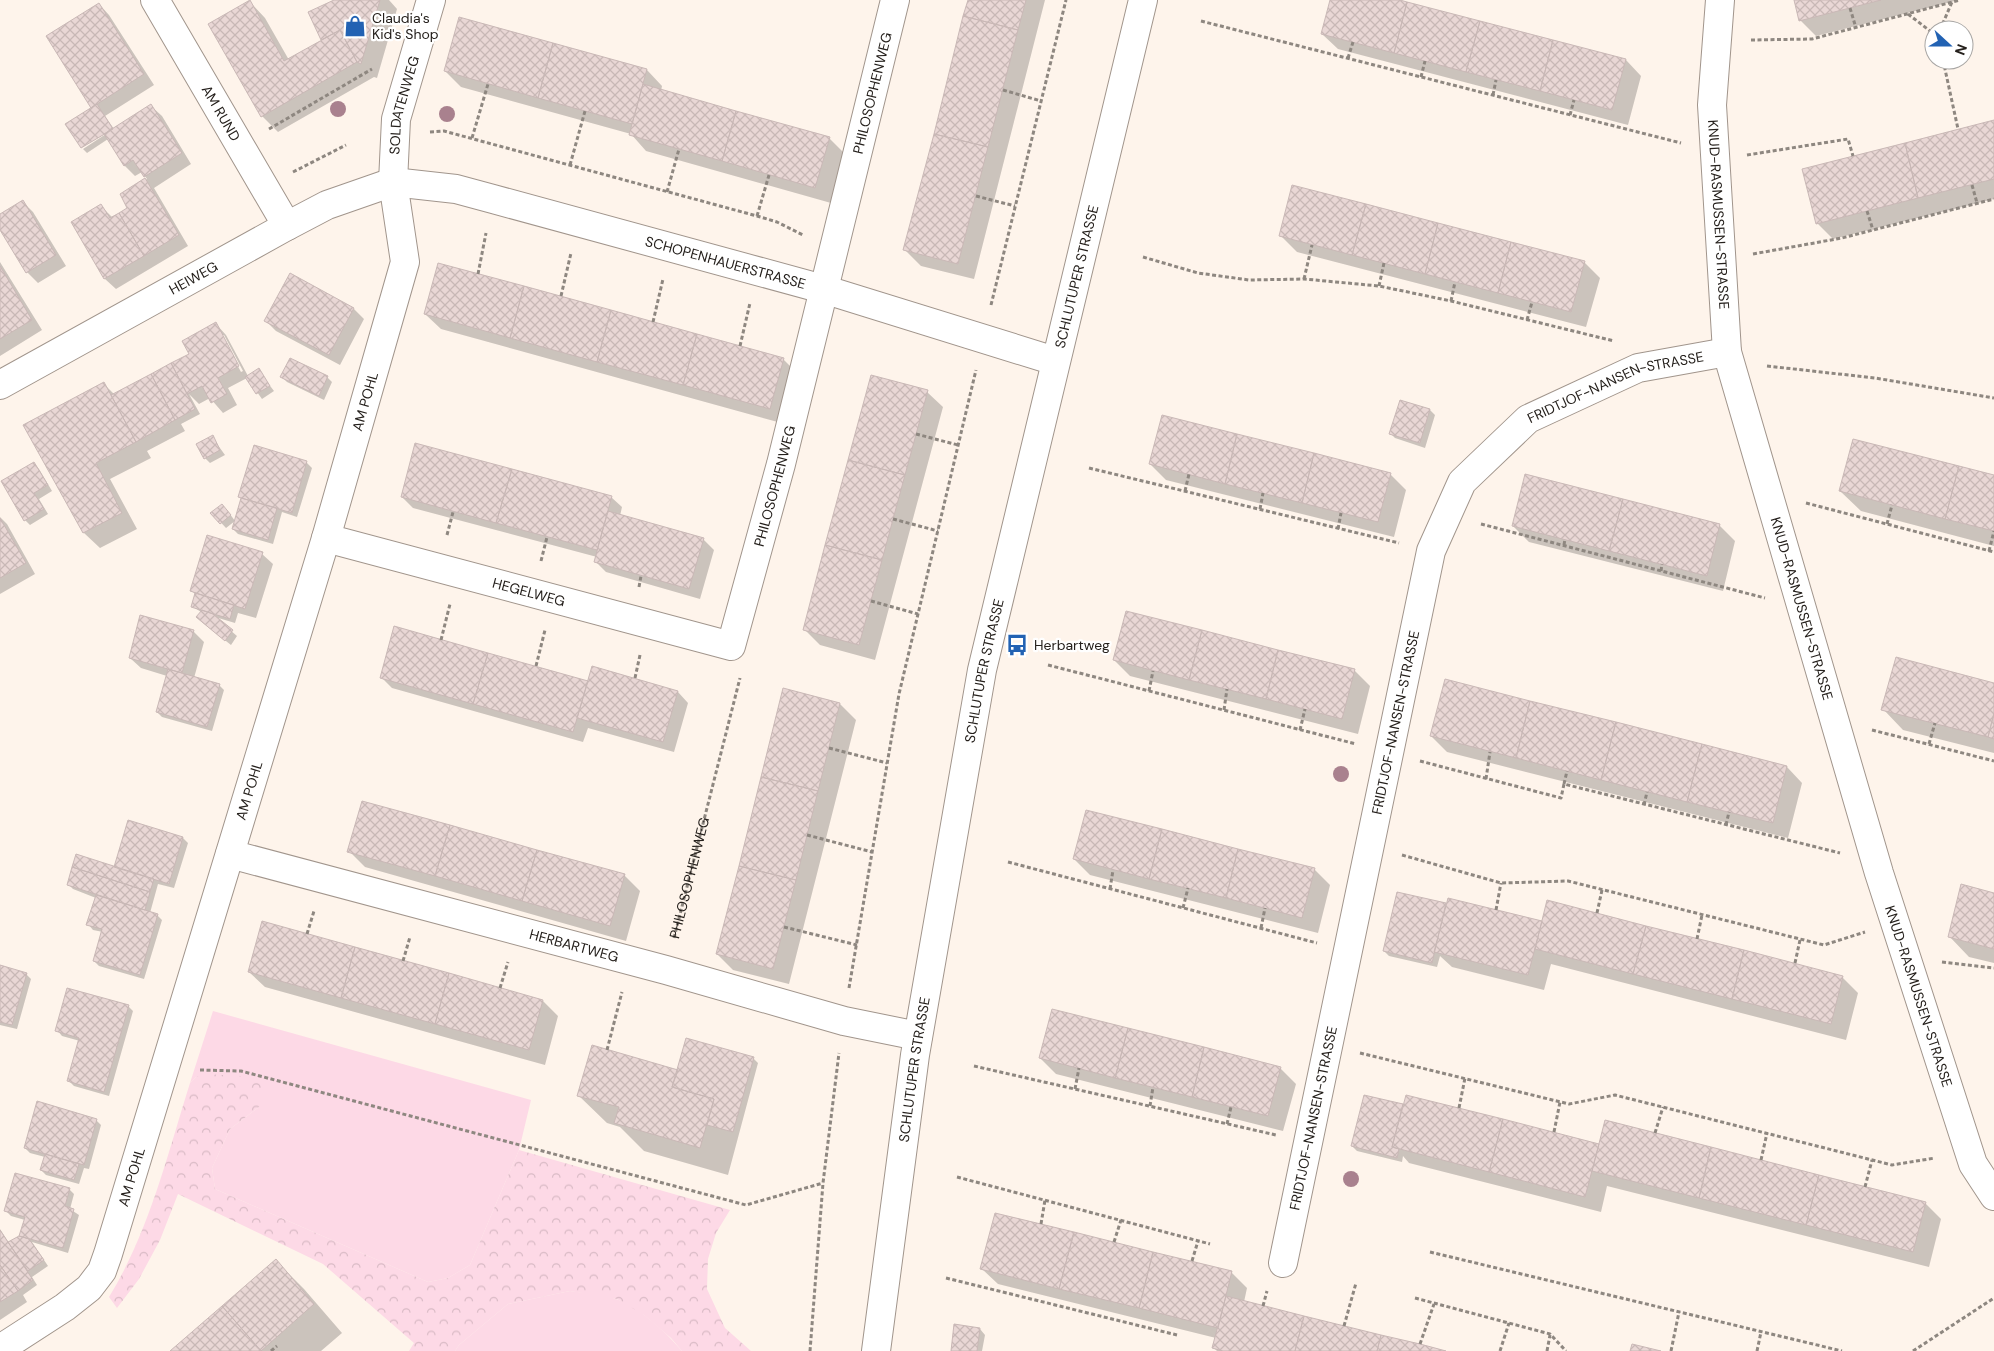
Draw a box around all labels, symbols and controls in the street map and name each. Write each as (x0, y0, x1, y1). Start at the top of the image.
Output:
place label: Claudia's Kid's Shop (372, 9, 439, 43)
shop icon: Claudia's Kid's Shop (342, 13, 368, 39)
north arrow (1924, 20, 1974, 70)
street label: PHILOSOPHENWEG (849, 30, 896, 156)
text: N (1951, 42, 1971, 58)
street label: SOLDATENWEG (385, 54, 423, 155)
street label: AM RUND (198, 82, 244, 144)
street label: KNUD-RASMUSSEN-STRASSE (1704, 119, 1733, 310)
street label: SCHLUTUPER STRASSE (1051, 203, 1102, 350)
street label: SCHOPENHAUERSTRASSE (643, 232, 808, 293)
street label: HEIWEG (166, 257, 221, 299)
street label: FRIDTJOF-NANSEN-STRASSE (1524, 347, 1705, 427)
street label: AM POHL (348, 370, 382, 433)
street label: PHILOSOPHENWEG (750, 424, 799, 549)
street label: KNUD-RASMUSSEN-STRASSE (1767, 515, 1837, 702)
street label: HEGELWEG (491, 574, 567, 610)
street label: SCHLUTUPER STRASSE (961, 597, 1008, 744)
street label: FRIDTJOF-NANSEN-STRASSE (1367, 629, 1423, 816)
bus stop icon: Herbartweg (1004, 632, 1030, 658)
place label: Herbartweg (1034, 636, 1110, 654)
street label: AM POHL (232, 759, 267, 822)
street label: PHILOSOPHENWEG (665, 815, 713, 941)
street label: KNUD-RASMUSSEN-STRASSE (1881, 903, 1957, 1089)
street label: HERBARTWEG (527, 925, 621, 966)
street label: SCHLUTUPER STRASSE (895, 996, 934, 1143)
street label: FRIDTJOF-NANSEN-STRASSE (1285, 1024, 1341, 1212)
street label: AM POHL (114, 1145, 149, 1209)

